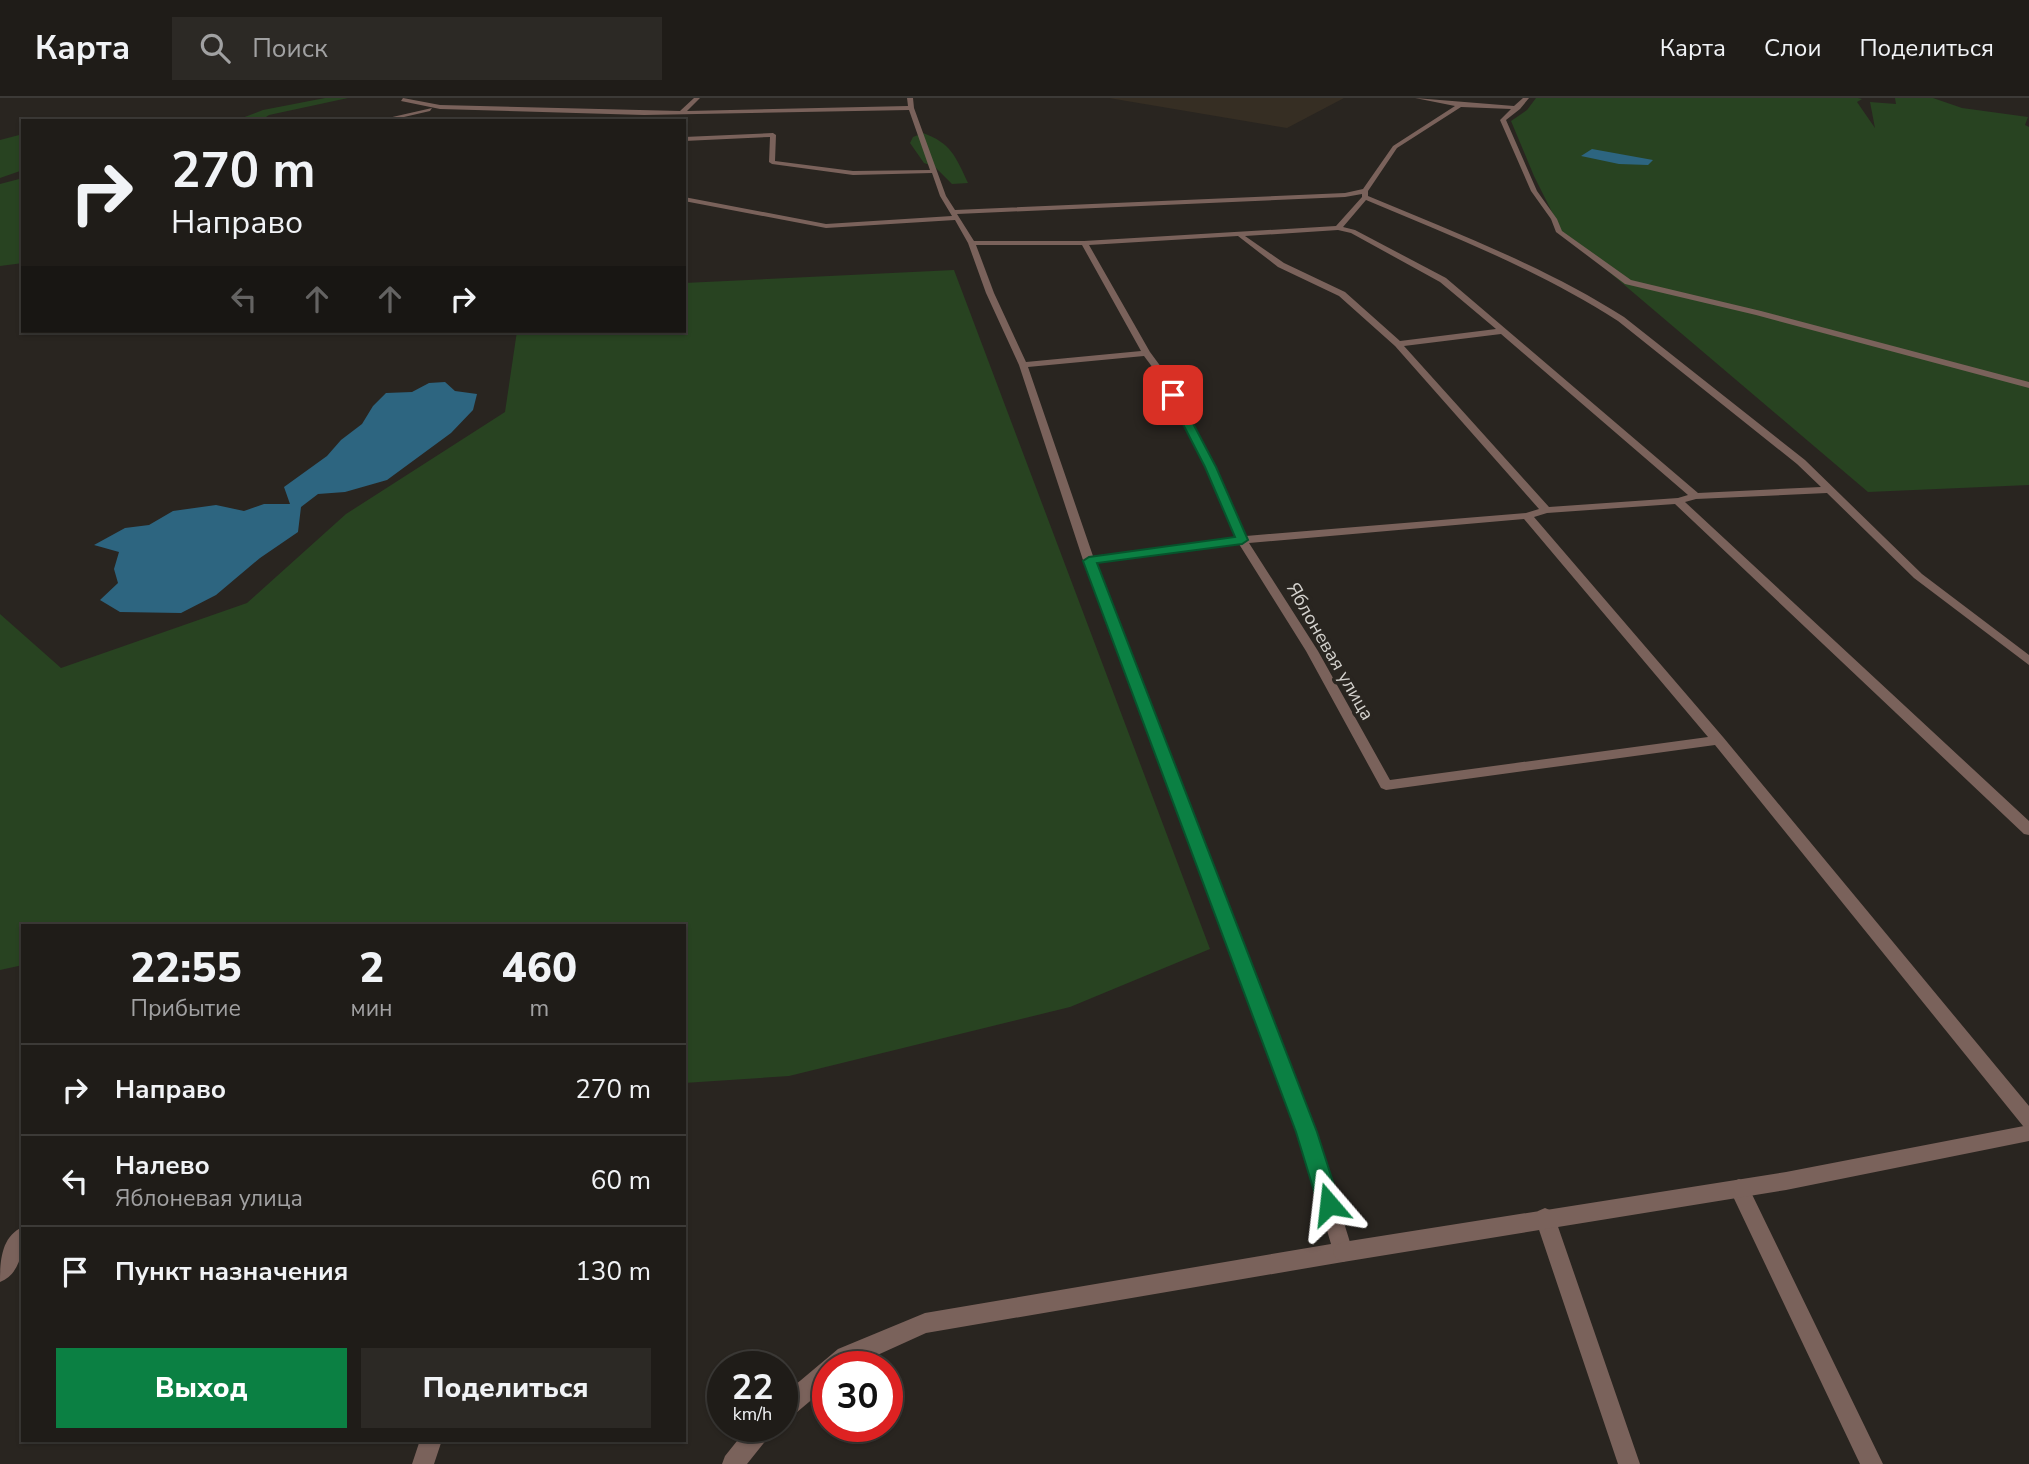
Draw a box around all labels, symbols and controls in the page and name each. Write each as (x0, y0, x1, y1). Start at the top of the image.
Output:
search box (172, 17, 662, 80)
text: Карта (35, 26, 130, 71)
icon: search (196, 29, 234, 67)
text: Поиск (252, 31, 328, 66)
text: Карта (1660, 32, 1726, 64)
text: Слои (1764, 32, 1821, 64)
text: Поделиться (1859, 32, 1994, 64)
text: 270 m (171, 137, 315, 204)
icon: right (56, 147, 147, 238)
text: Направо (171, 201, 303, 244)
icon: left (225, 280, 263, 318)
icon: ahead (298, 280, 336, 318)
icon: ahead (371, 280, 409, 318)
icon: right (444, 280, 482, 318)
pin (1143, 365, 1203, 425)
icon: arrive (1154, 376, 1192, 414)
street label: Яблоневая улица (1280, 578, 1380, 725)
text: 22:55 (130, 940, 242, 997)
text: 2 (359, 940, 384, 997)
text: 460 (502, 940, 577, 997)
text: Прибытие (131, 993, 241, 1024)
text: мин (351, 993, 393, 1024)
text: m (529, 993, 549, 1024)
icon: right (56, 1071, 94, 1109)
text: Направо (115, 1072, 226, 1107)
text: 270 m (575, 1072, 651, 1107)
text: Налево (115, 1148, 210, 1183)
icon: left (56, 1162, 94, 1200)
text: 60 m (591, 1163, 651, 1198)
position arrow (1292, 1167, 1366, 1241)
text: Яблоневая улица (115, 1183, 303, 1214)
icon: arrive (56, 1253, 94, 1291)
text: Пункт назначения (115, 1254, 348, 1289)
text: 130 m (575, 1254, 651, 1289)
button: Выход (56, 1348, 347, 1428)
button: Поделиться (361, 1348, 651, 1428)
speed limit sign: 30 (812, 1351, 903, 1442)
text: 22 (731, 1364, 774, 1411)
text: km/h (733, 1402, 772, 1426)

